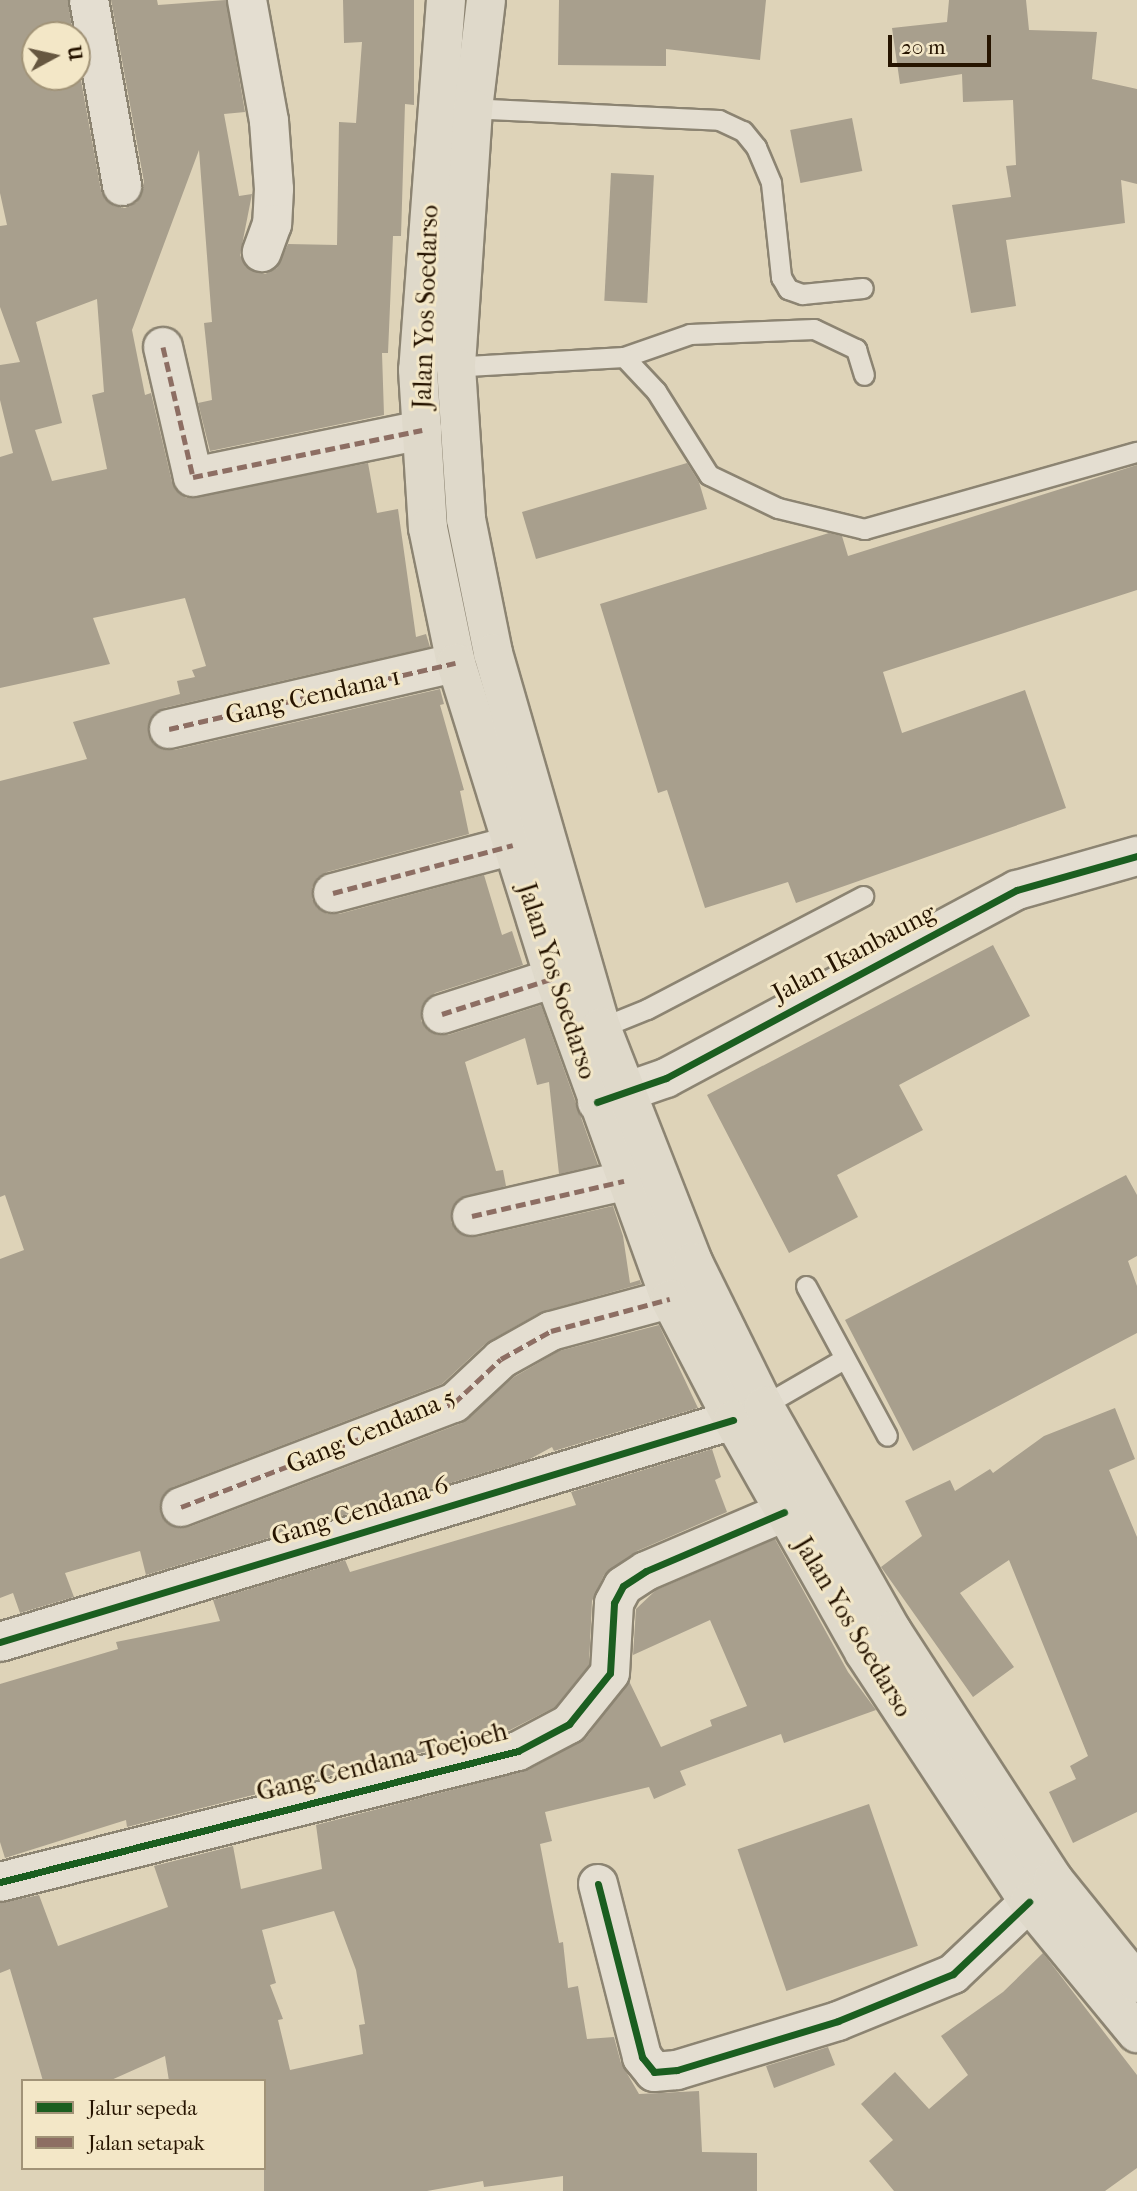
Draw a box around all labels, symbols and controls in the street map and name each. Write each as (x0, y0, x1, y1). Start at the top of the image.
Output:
north arrow (21, 21, 91, 91)
scale bar (892, 21, 995, 65)
text: 20 m (901, 35, 945, 59)
text: U (63, 45, 87, 62)
street label: Jalan Yos Soedarso (407, 204, 445, 410)
street label: Gang Cendana 1 (223, 661, 403, 731)
street label: Jalan Yos Soedarso (511, 879, 603, 1083)
street label: Jalan Ikanbaung (767, 897, 941, 1009)
street label: Gang Cendana 5 (282, 1381, 460, 1481)
street label: Gang Cendana 6 (268, 1469, 452, 1553)
street label: Jalan Yos Soedarso (787, 1531, 919, 1723)
street label: Gang Cendana Toejoeh (253, 1716, 511, 1808)
legend (21, 2079, 266, 2170)
text: Jalur sepeda (88, 2096, 197, 2120)
text: Jalan setapak (88, 2131, 205, 2155)

